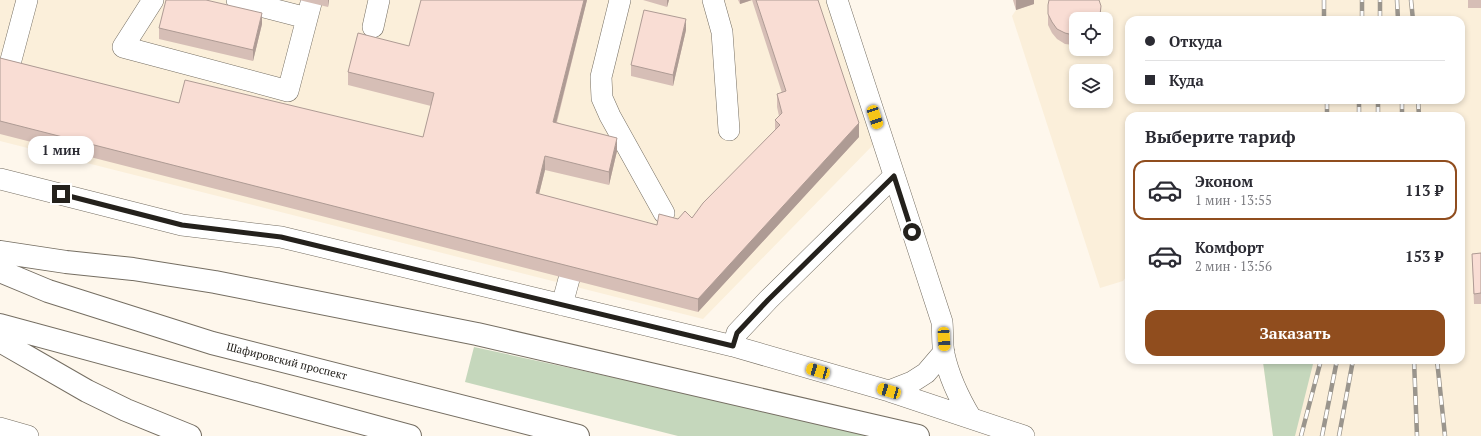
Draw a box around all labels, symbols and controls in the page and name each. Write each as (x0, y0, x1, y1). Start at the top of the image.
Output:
map controls (1069, 12, 1113, 108)
button: locate (1069, 12, 1113, 56)
text: Откуда (1169, 31, 1222, 51)
button: layers (1069, 64, 1113, 108)
text: Куда (1169, 70, 1204, 90)
car (866, 104, 884, 130)
text: Выберите тариф (1145, 124, 1296, 148)
callout: 1 мин (28, 136, 94, 164)
text: 1 мин (42, 141, 80, 159)
text: Эконом (1195, 171, 1253, 191)
icon: car (1147, 172, 1183, 208)
text: 113 ₽ (1405, 180, 1443, 200)
route end (52, 185, 70, 203)
text: 1 мин · 13:55 (1195, 191, 1272, 209)
route start (903, 223, 921, 241)
text: Комфорт (1195, 237, 1264, 257)
icon: car (1147, 238, 1183, 274)
text: 153 ₽ (1405, 246, 1443, 266)
text: 2 мин · 13:56 (1195, 257, 1272, 275)
button: Заказать (1145, 310, 1445, 356)
car (937, 327, 951, 351)
street label: Шафировский проспект (225, 339, 349, 383)
car (805, 362, 831, 380)
car (876, 382, 902, 400)

